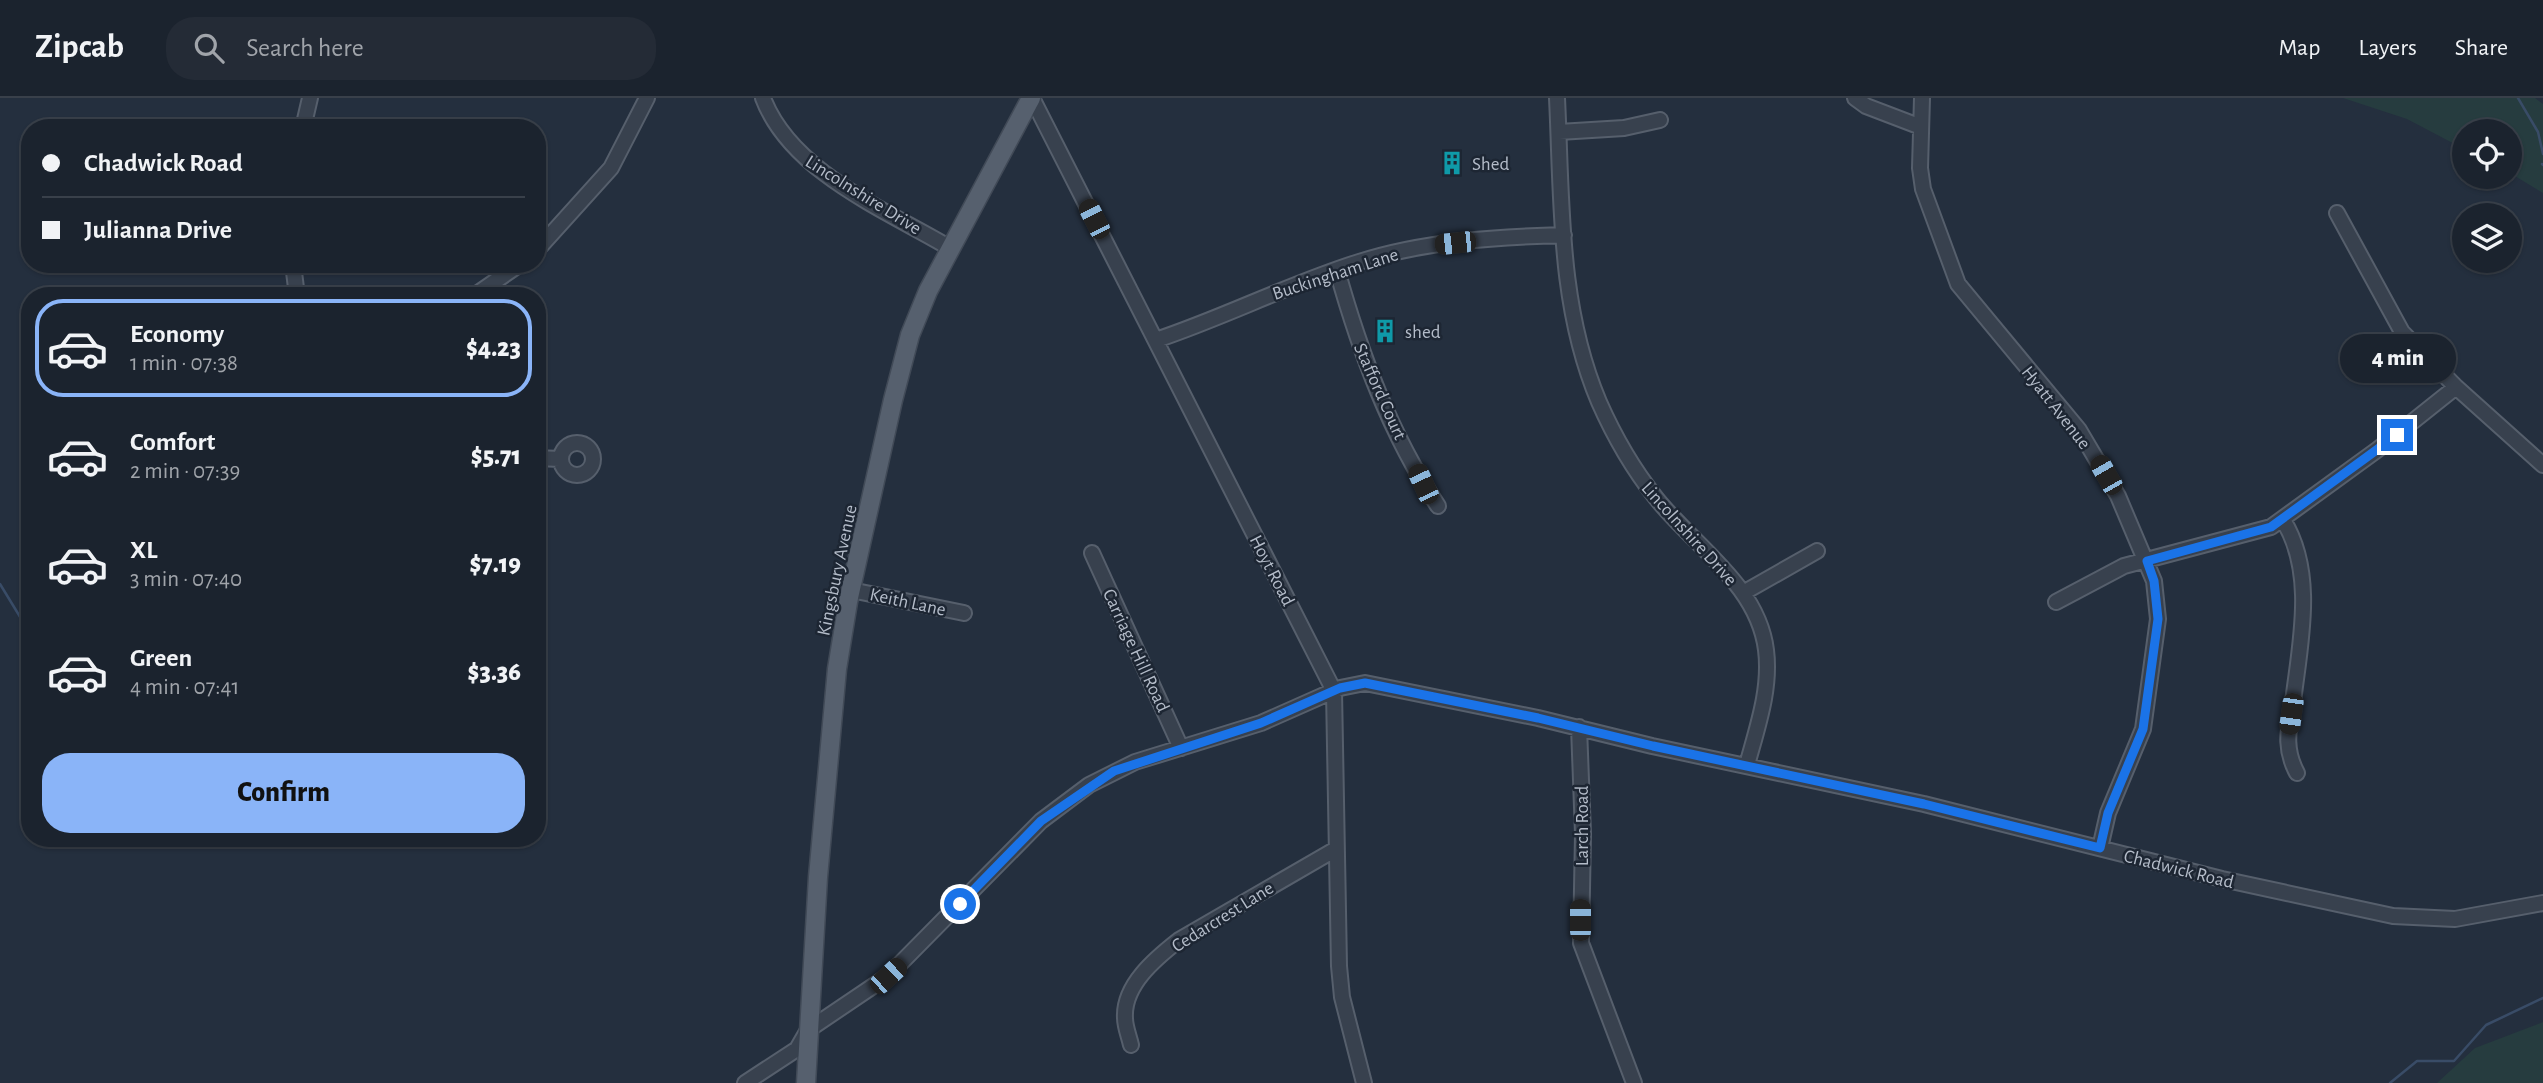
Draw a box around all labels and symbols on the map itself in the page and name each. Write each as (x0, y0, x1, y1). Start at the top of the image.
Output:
building icon: Shed (1438, 149, 1466, 177)
street label: Lincolnshire Drive (802, 152, 924, 238)
place label: Shed (1472, 155, 1509, 174)
car (1076, 196, 1113, 242)
car (1434, 230, 1477, 256)
street label: Buckingham Lane (1270, 245, 1401, 304)
building icon: shed (1371, 317, 1399, 345)
place label: shed (1405, 323, 1441, 342)
callout: 4 min (2339, 334, 2455, 382)
street label: Stafford Court (1350, 340, 1409, 443)
street label: Hyatt Avenue (2018, 363, 2094, 453)
route end (2381, 419, 2413, 451)
car (2087, 452, 2126, 498)
car (1405, 461, 1442, 507)
street label: Lincolnshire Drive (1637, 478, 1740, 590)
street label: Kingsbury Avenue (814, 503, 861, 638)
street label: Hoyt Road (1246, 532, 1298, 609)
street label: Keith Lane (868, 585, 948, 620)
street label: Carriage Hill Road (1099, 586, 1172, 715)
car (2278, 692, 2305, 736)
street label: Larch Road (1573, 785, 1592, 866)
street label: Chadwick Road (2122, 847, 2236, 892)
street label: Cedarcrest Lane (1169, 878, 1277, 956)
route start (944, 888, 976, 920)
car (1570, 899, 1591, 941)
car (866, 954, 911, 998)

